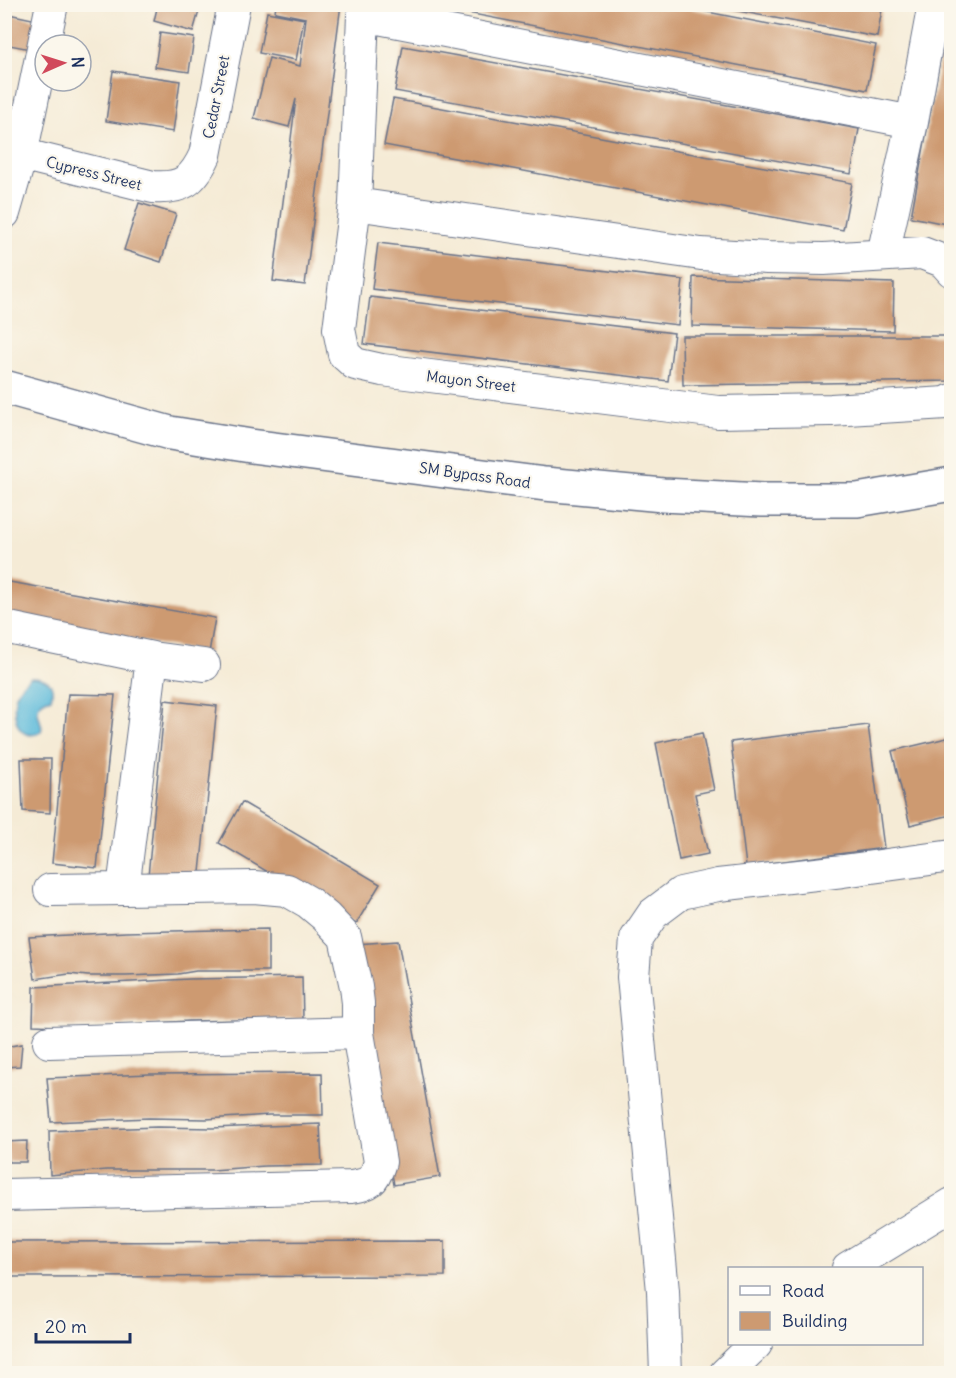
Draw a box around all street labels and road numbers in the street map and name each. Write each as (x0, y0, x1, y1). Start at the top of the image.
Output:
street label: Cedar Street (199, 54, 233, 140)
street label: Cypress Street (44, 152, 144, 194)
street label: Mayon Street (425, 366, 517, 396)
street label: SM Bypass Road (418, 458, 532, 492)

